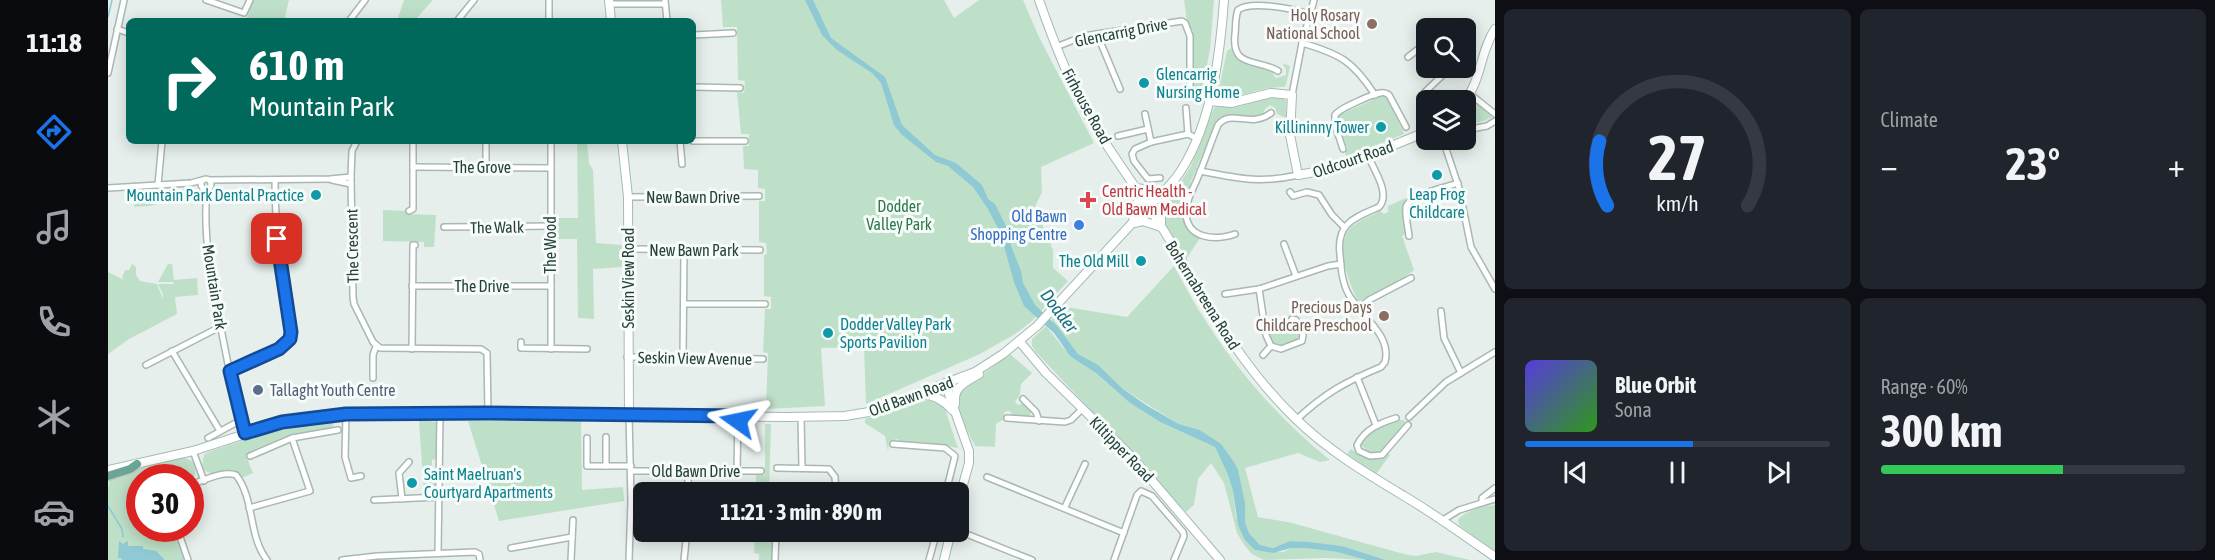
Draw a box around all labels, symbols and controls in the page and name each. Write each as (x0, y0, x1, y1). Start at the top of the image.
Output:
place label: Holy Rosary National School (1266, 6, 1361, 42)
street label: Glencarrig Drive (1073, 14, 1169, 51)
marker: Holy Rosary National School (1365, 17, 1379, 31)
map controls (1416, 18, 1476, 150)
button: search (1416, 18, 1476, 78)
text: 11:18 (26, 27, 82, 58)
text: 610 m (249, 41, 344, 89)
icon: right (150, 42, 228, 120)
street label: Firhouse Road (1059, 65, 1115, 147)
place label: Glencarrig Nursing Home (1156, 65, 1240, 102)
marker: Glencarrig Nursing Home (1137, 76, 1151, 90)
button: layers (1416, 90, 1476, 150)
text: Mountain Park (249, 91, 394, 122)
text: Climate (1881, 108, 1938, 131)
icon: directions (33, 111, 75, 153)
place label: Killininny Tower (1275, 118, 1369, 137)
marker: Killininny Tower (1374, 120, 1388, 134)
text: 27 (1648, 122, 1707, 193)
street label: Oldcourt Road (1310, 137, 1396, 181)
text: 23° (2005, 138, 2060, 190)
text: − (1881, 146, 1898, 184)
text: + (2168, 146, 2185, 184)
street label: The Grove (453, 158, 511, 176)
marker: Leap Frog Childcare (1430, 168, 1444, 182)
place label: Centric Health - Old Bawn Medical (1102, 182, 1207, 218)
place label: Leap Frog Childcare (1409, 185, 1465, 221)
place label: Mountain Park Dental Practice (126, 186, 304, 204)
marker: Mountain Park Dental Practice (309, 188, 323, 202)
street label: New Bawn Drive (646, 188, 740, 206)
marker: Centric Health - Old Bawn Medical (1079, 191, 1097, 209)
text: km/h (1656, 191, 1699, 216)
park label: Dodder Valley Park (866, 197, 932, 234)
icon: music (33, 206, 75, 248)
place label: Old Bawn Shopping Centre (971, 207, 1067, 244)
street label: The Crescent (342, 208, 362, 283)
pin (251, 213, 302, 264)
street label: The Wood (541, 216, 559, 274)
street label: The Walk (470, 218, 524, 236)
marker: Old Bawn Shopping Centre (1072, 218, 1086, 232)
icon: arrive (260, 222, 293, 255)
street label: Seskin View Road (619, 228, 637, 328)
street label: Bohernabreena Road (1162, 237, 1244, 353)
street label: New Bawn Park (649, 241, 739, 259)
street label: Mountain Park (199, 243, 231, 331)
place label: The Old Mill (1059, 252, 1130, 270)
marker: The Old Mill (1134, 254, 1148, 268)
street label: The Drive (455, 277, 509, 295)
water label: Dodder (1036, 285, 1083, 337)
place label: Precious Days Childcare Preschool (1256, 298, 1373, 334)
icon: phone (33, 301, 75, 343)
marker: Precious Days Childcare Preschool (1377, 309, 1391, 323)
place label: Dodder Valley Park Sports Pavilion (840, 315, 952, 352)
marker: Dodder Valley Park Sports Pavilion (821, 326, 835, 340)
street label: Seskin View Avenue (638, 348, 752, 368)
street label: Old Bawn Road (866, 372, 956, 420)
text: Blue Orbit (1615, 372, 1696, 398)
text: Range · 60% (1881, 375, 1968, 398)
place label: Tallaght Youth Centre (270, 381, 396, 400)
marker: Tallaght Youth Centre (251, 383, 265, 397)
position arrow (706, 389, 770, 453)
icon: climate (33, 396, 75, 438)
text: Sona (1615, 398, 1652, 421)
text: 300 km (1881, 405, 2002, 457)
street label: Kiltipper Road (1086, 413, 1158, 486)
icon: previous (1559, 456, 1592, 489)
icon: pause (1661, 456, 1694, 489)
icon: next (1762, 456, 1795, 489)
street label: Old Bawn Drive (652, 462, 740, 480)
speed limit sign: 30 (126, 464, 204, 542)
place label: Saint Maelruan's Courtyard Apartments (424, 465, 553, 502)
marker: Saint Maelruan's Courtyard Apartments (405, 476, 419, 490)
icon: car (33, 491, 75, 533)
text: 11:21 · 3 min · 890 m (720, 499, 882, 525)

